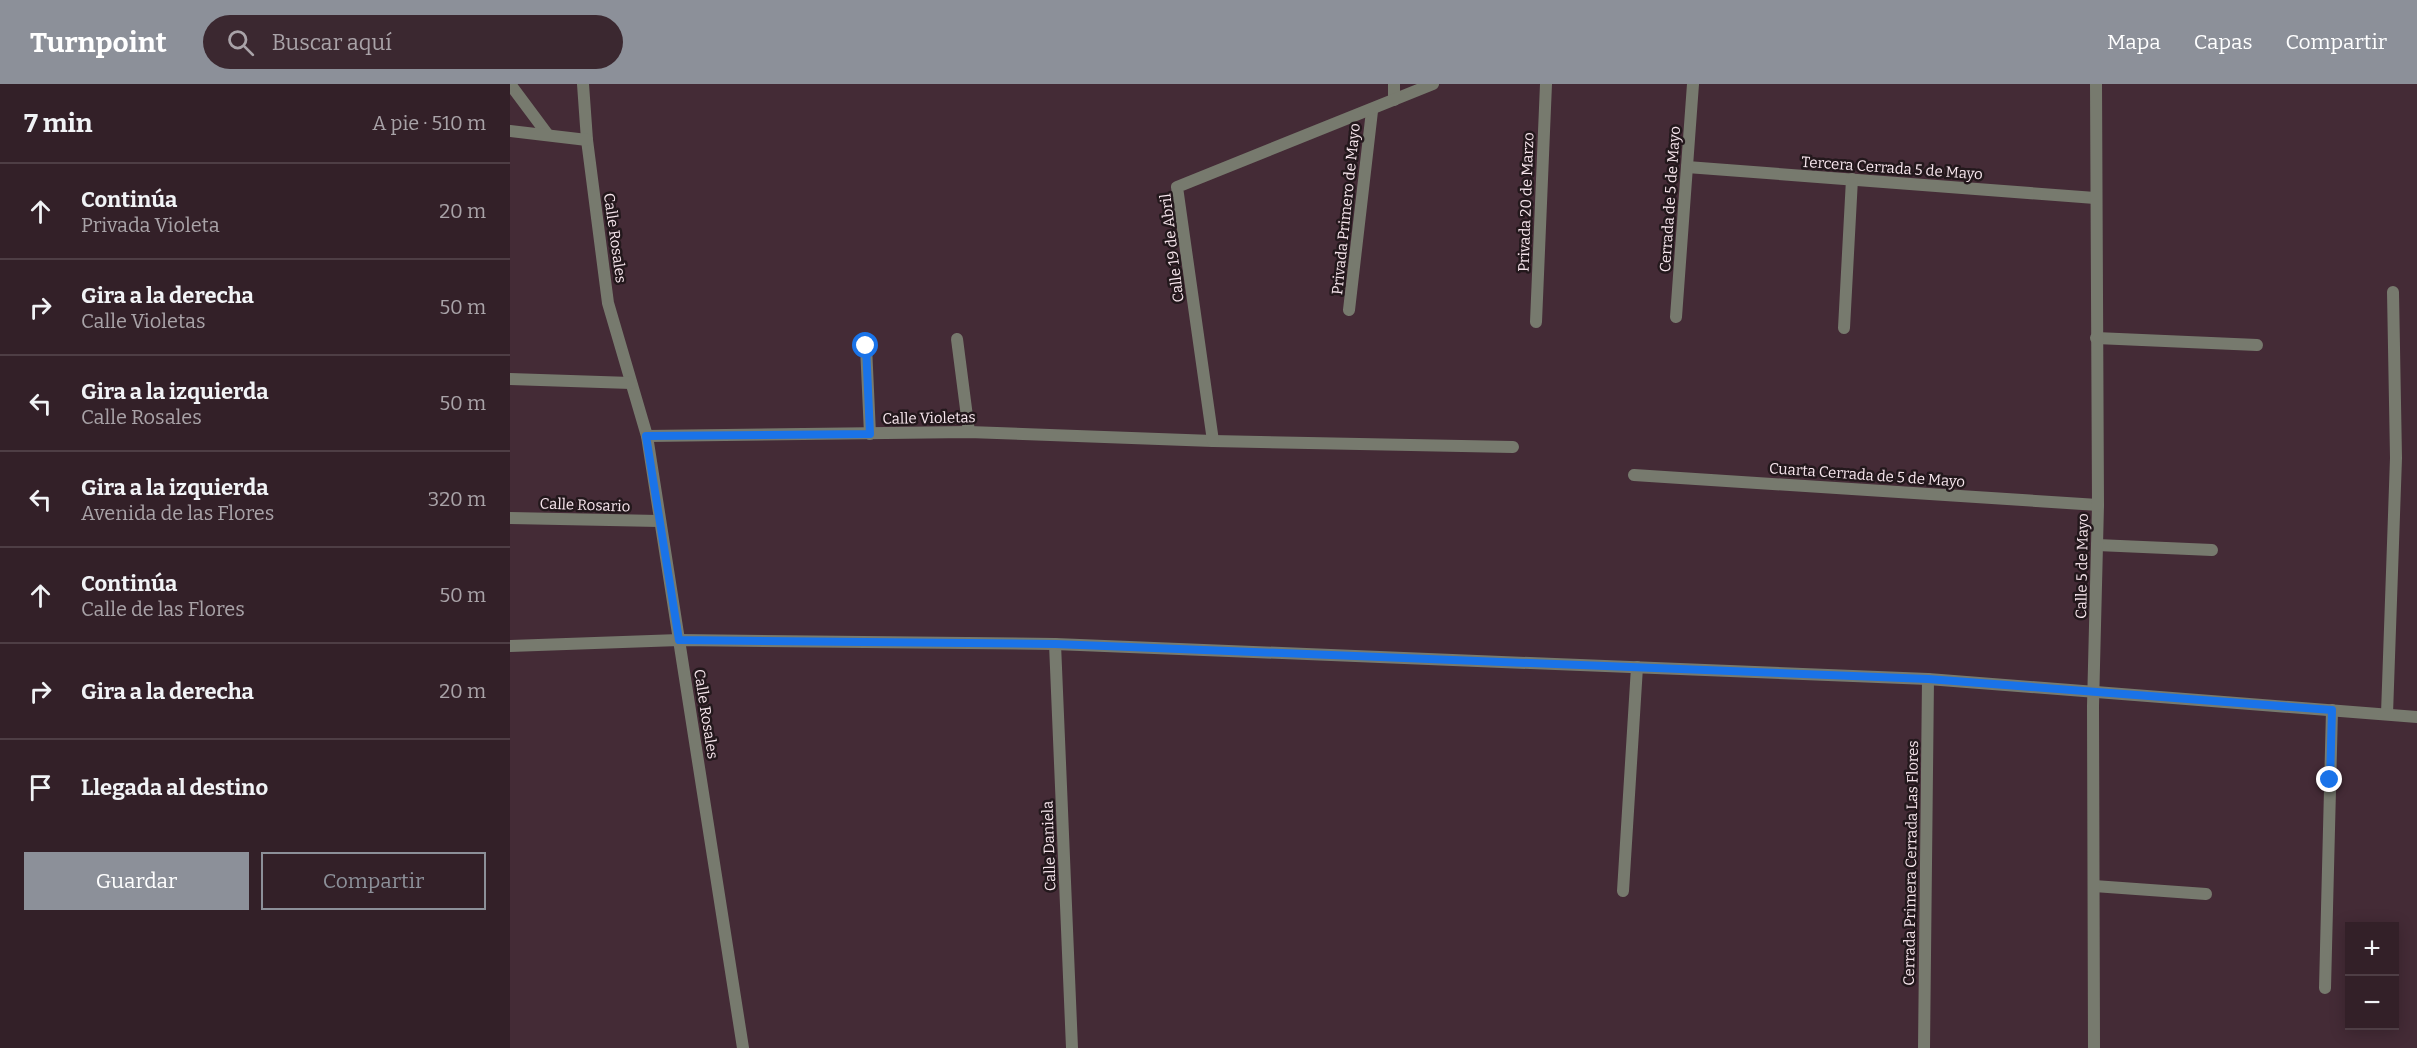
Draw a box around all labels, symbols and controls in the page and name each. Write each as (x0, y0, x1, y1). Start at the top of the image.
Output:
search box (203, 15, 623, 69)
text: Turnpoint (30, 26, 167, 59)
icon: search (224, 26, 257, 59)
text: Buscar aquí (272, 29, 392, 56)
text: Mapa (2107, 29, 2161, 55)
text: Capas (2194, 29, 2252, 55)
text: Compartir (2285, 29, 2387, 55)
text: 7 min (24, 108, 92, 139)
text: A pie · 510 m (372, 111, 486, 135)
street label: Privada Primero de Mayo (1328, 122, 1364, 296)
street label: Cerrada de 5 de Mayo (1656, 125, 1684, 273)
street label: Privada 20 de Marzo (1515, 132, 1537, 272)
street label: Tercera Cerrada 5 de Mayo (1801, 153, 1983, 183)
text: Continúa (81, 186, 177, 213)
street label: Calle Rosales (600, 192, 630, 284)
street label: Calle 19 de Abril (1156, 192, 1188, 304)
icon: ahead (24, 195, 57, 228)
text: 20 m (439, 199, 486, 223)
text: Privada Violeta (81, 213, 220, 237)
text: Gira a la derecha (81, 282, 254, 309)
icon: right (24, 291, 57, 324)
text: 50 m (439, 295, 486, 319)
text: Calle Violetas (81, 309, 206, 333)
route start (852, 332, 878, 358)
text: Gira a la izquierda (81, 378, 269, 405)
icon: left (24, 387, 57, 420)
text: 50 m (439, 391, 486, 415)
text: Calle Rosales (81, 405, 202, 429)
street label: Calle Violetas (882, 408, 976, 428)
street label: Cuarta Cerrada de 5 de Mayo (1768, 459, 1966, 491)
text: Gira a la izquierda (81, 474, 269, 501)
icon: left (24, 483, 57, 516)
text: 320 m (428, 487, 486, 511)
street label: Calle Rosario (539, 494, 631, 516)
text: Avenida de las Flores (81, 501, 274, 525)
street label: Calle 5 de Mayo (2072, 513, 2092, 619)
text: Continúa (81, 570, 177, 597)
icon: ahead (24, 579, 57, 612)
text: 50 m (439, 583, 486, 607)
text: Calle de las Flores (81, 597, 245, 621)
street label: Calle Rosales (690, 668, 722, 760)
icon: right (24, 675, 57, 708)
text: Gira a la derecha (81, 678, 254, 705)
text: 20 m (439, 679, 486, 703)
street label: Cerrada Primera Cerrada Las Flores (1900, 740, 1922, 986)
route end (2316, 766, 2342, 792)
icon: arrive (24, 771, 57, 804)
text: Llegada al destino (81, 774, 268, 801)
street label: Calle Daniela (1038, 800, 1060, 892)
button: Guardar (24, 852, 249, 910)
button: Compartir (261, 852, 486, 910)
map controls (2345, 922, 2399, 1030)
button: + (2345, 922, 2399, 976)
button: − (2345, 976, 2399, 1030)

